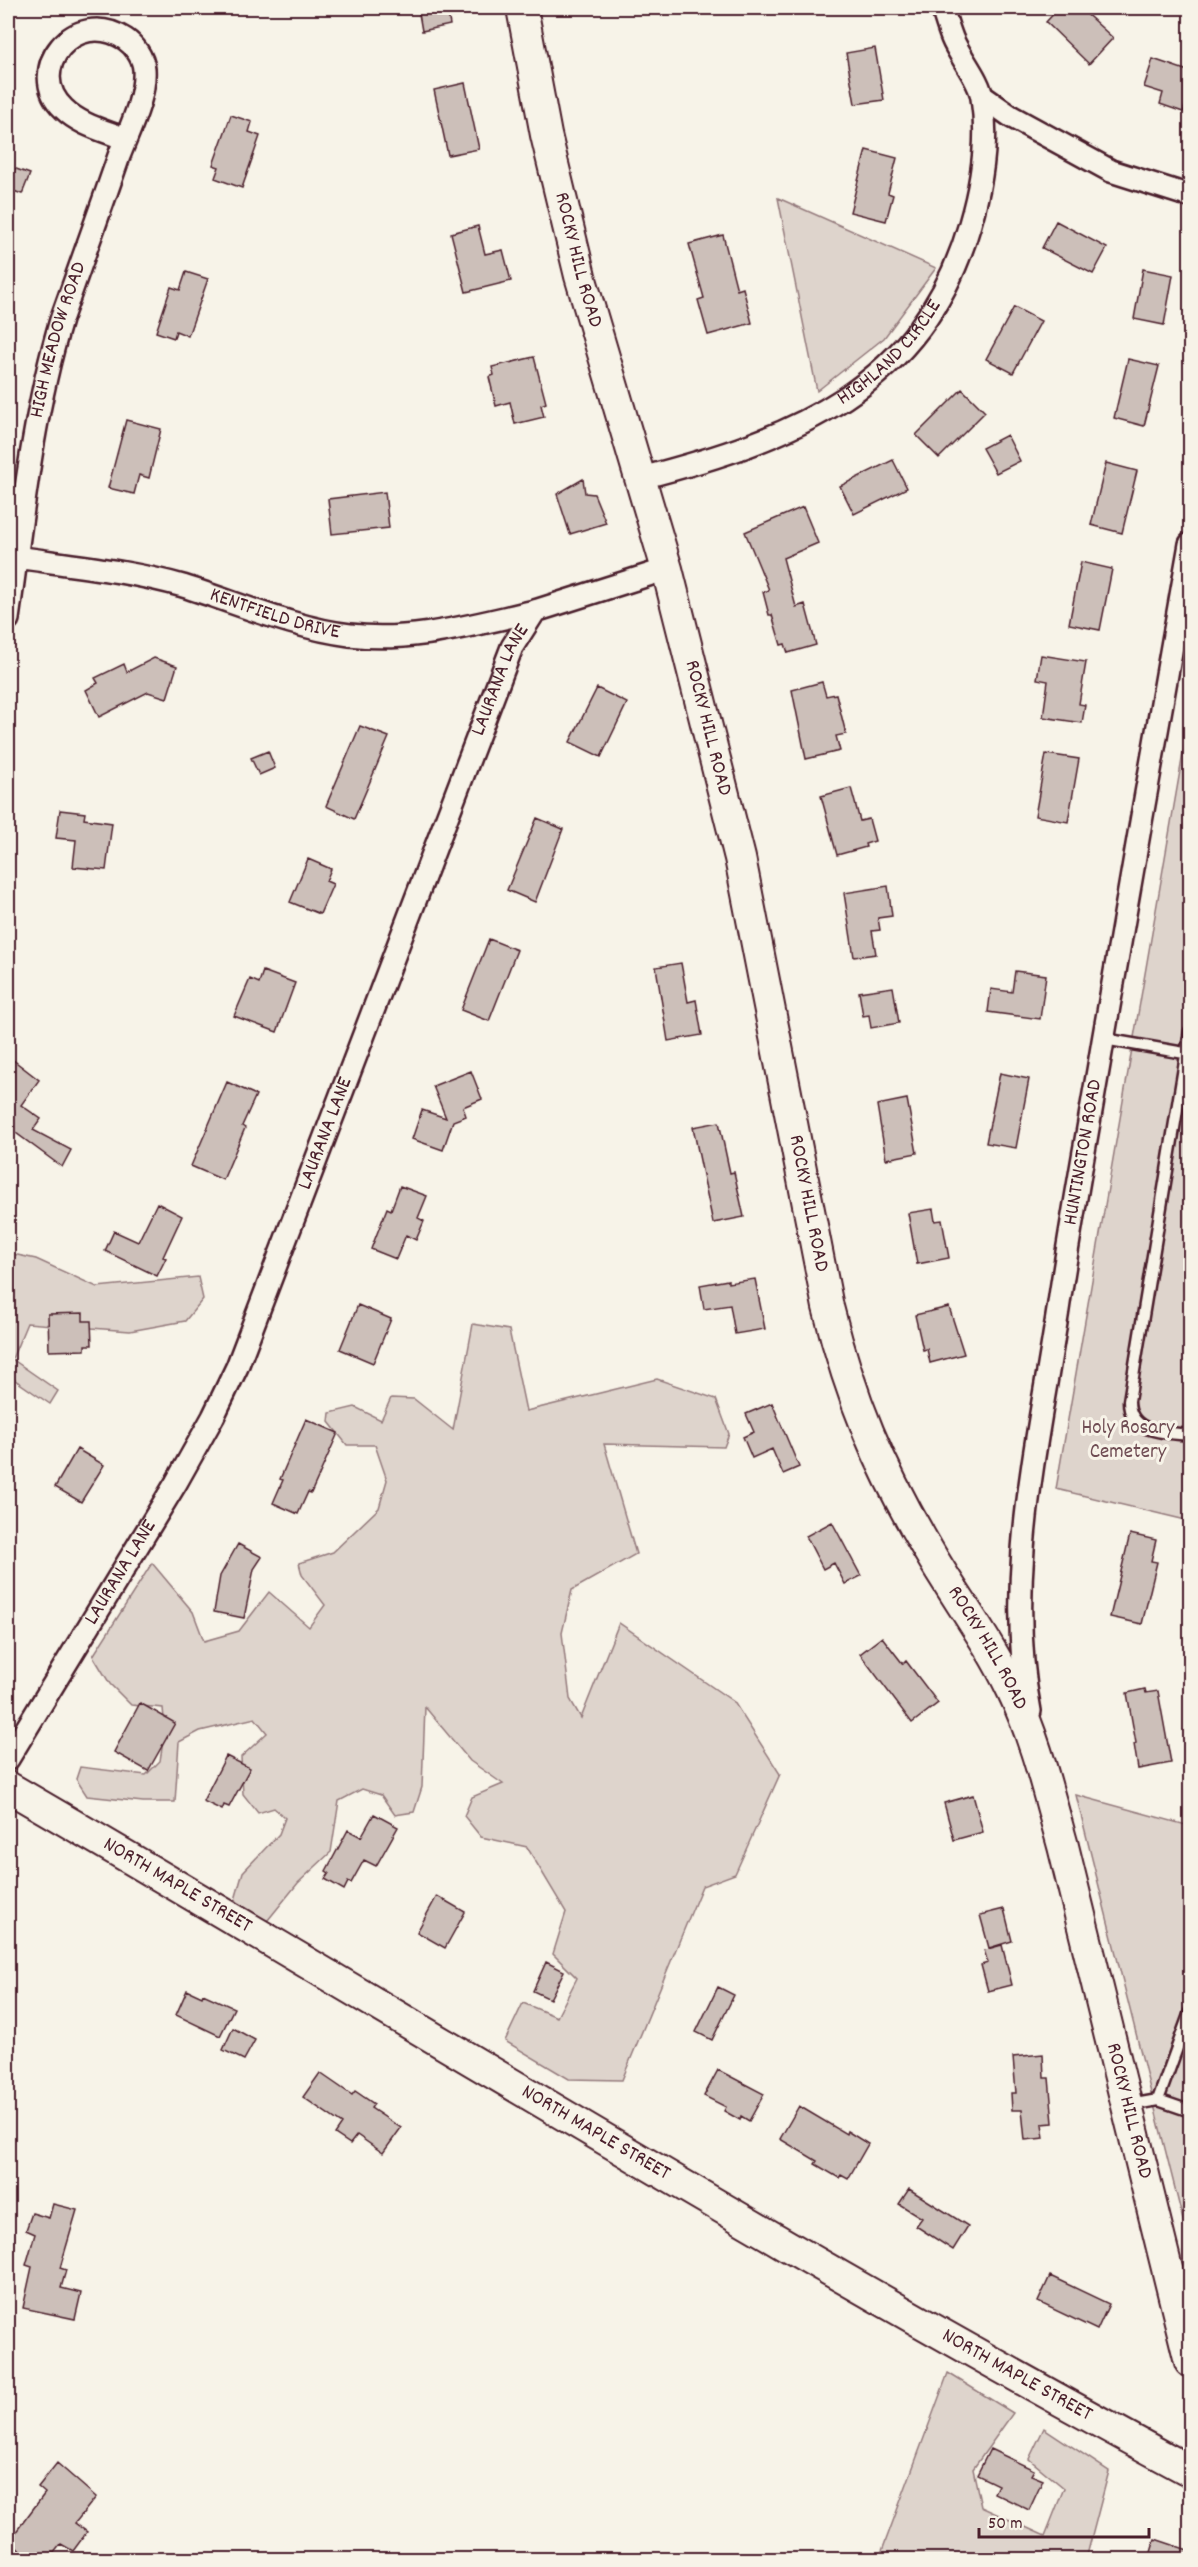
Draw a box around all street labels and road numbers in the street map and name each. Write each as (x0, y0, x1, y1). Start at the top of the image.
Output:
street label: ROCKY HILL ROAD (545, 189, 610, 331)
street label: HIGH MEADOW ROAD (23, 258, 95, 421)
street label: HIGHLAND CIRCLE (831, 294, 950, 414)
street label: KENTFIELD DRIVE (205, 581, 343, 648)
street label: LAURANA LANE (464, 618, 538, 740)
street label: ROCKY HILL ROAD (676, 657, 739, 799)
street label: LAURANA LANE (291, 1073, 361, 1194)
street label: HUNTINGTON ROAD (1057, 1077, 1111, 1227)
street label: ROCKY HILL ROAD (780, 1132, 836, 1275)
street label: LAURANA LANE (78, 1514, 165, 1631)
street label: ROCKY HILL ROAD (939, 1580, 1034, 1715)
street label: NORTH MAPLE STREET (97, 1830, 258, 1942)
street label: ROCKY HILL ROAD (1097, 2040, 1159, 2182)
street label: NORTH MAPLE STREET (515, 2078, 676, 2189)
street label: NORTH MAPLE STREET (936, 2322, 1098, 2430)

